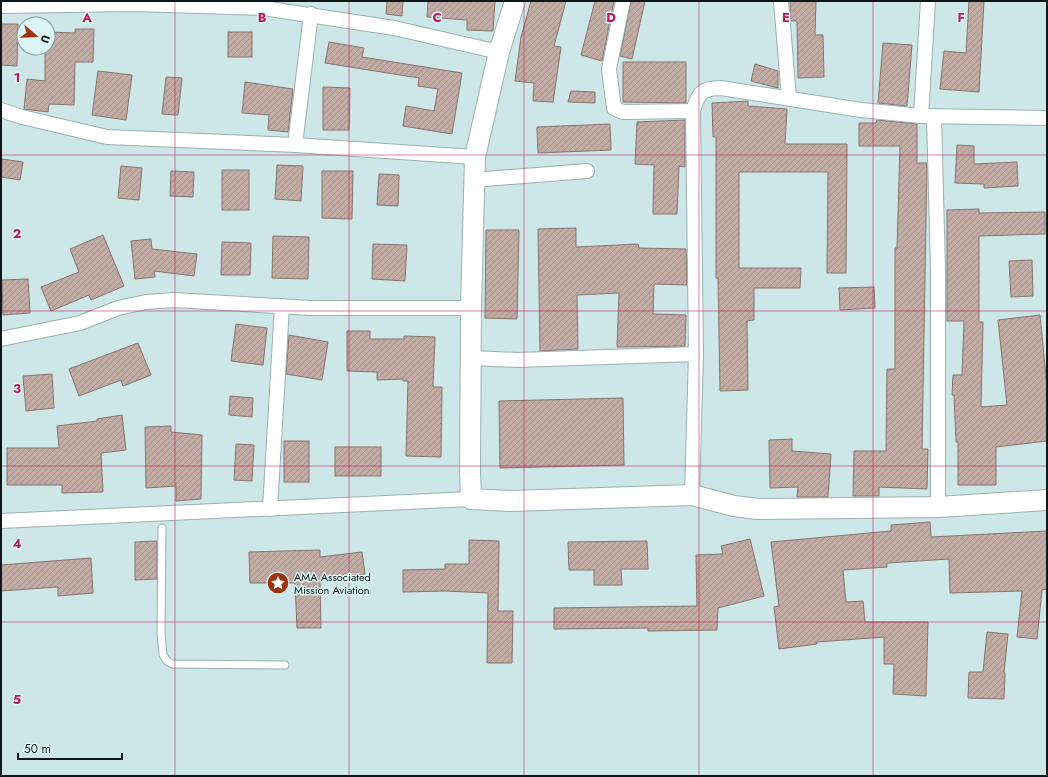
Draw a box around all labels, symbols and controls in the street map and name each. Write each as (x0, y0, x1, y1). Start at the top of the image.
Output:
text: A (81, 8, 92, 27)
text: B (258, 8, 267, 27)
text: C (432, 8, 442, 27)
text: D (606, 8, 616, 27)
text: E (782, 8, 790, 27)
text: F (957, 8, 965, 27)
north arrow (16, 16, 56, 56)
text: U (37, 33, 54, 46)
text: 1 (14, 68, 20, 87)
text: 2 (13, 224, 21, 243)
text: 3 (13, 379, 21, 398)
text: 4 (12, 534, 22, 553)
place label: AMA Associated Mission Aviation (294, 569, 371, 598)
place icon: AMA Associated Mission Aviation (265, 570, 291, 596)
text: 5 (13, 690, 21, 709)
scale bar (18, 735, 122, 761)
text: 50 m (24, 740, 51, 758)

